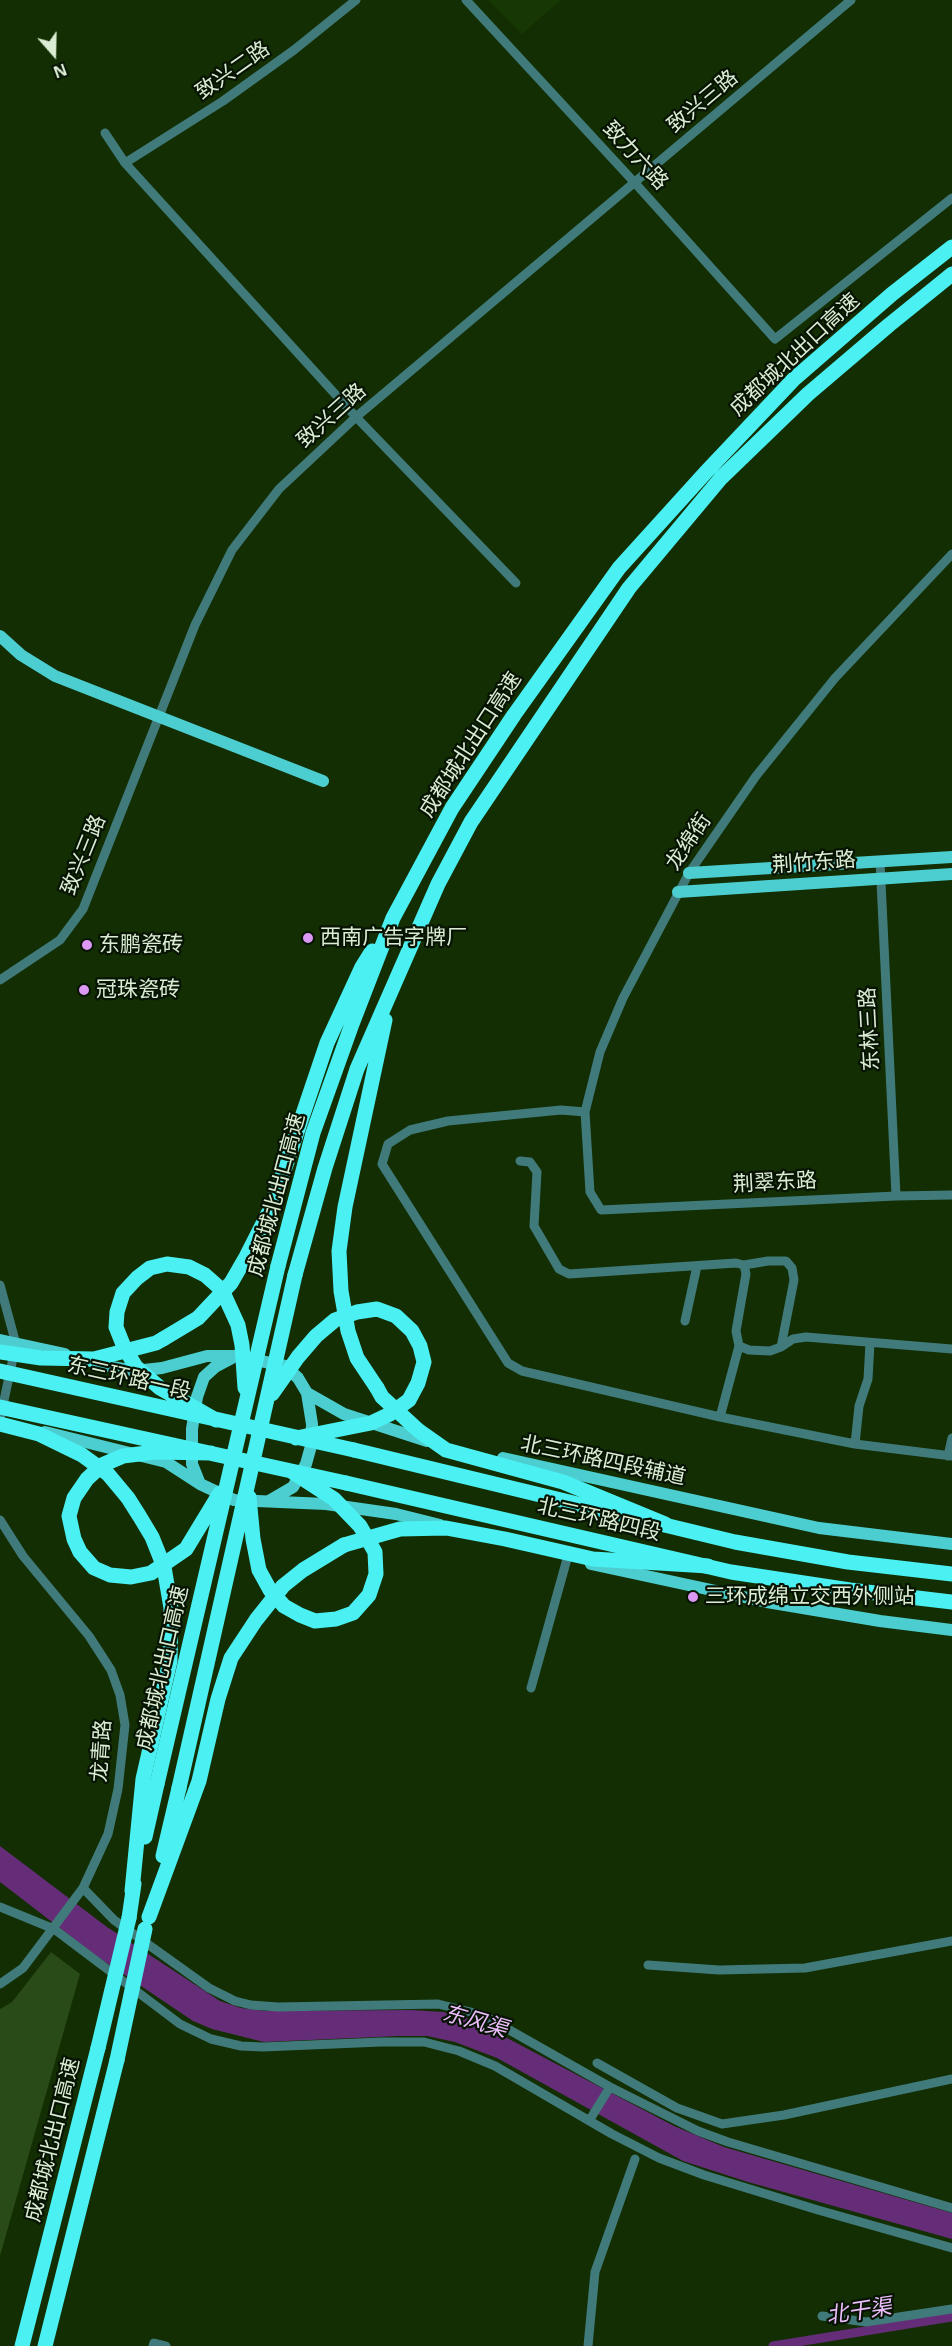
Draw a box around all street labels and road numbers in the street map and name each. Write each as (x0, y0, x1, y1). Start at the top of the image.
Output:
street label: 致兴二路 (191, 37, 275, 105)
street label: 致兴三路 (663, 65, 743, 139)
street label: 致力六路 (597, 117, 673, 195)
street label: 成都城北出口高速 (725, 288, 865, 422)
street label: 致兴三路 (292, 379, 372, 453)
street label: 成都城北出口高速 (415, 668, 527, 822)
street label: 龙绵街 (661, 809, 717, 875)
street label: 致兴三路 (57, 811, 111, 899)
street label: 荆竹东路 (771, 848, 857, 878)
street label: 东林三路 (855, 986, 885, 1072)
street label: 成都城北出口高速 (243, 1111, 311, 1279)
street label: 荆翠东路 (732, 1168, 818, 1198)
street label: 东三环路一段 (65, 1353, 193, 1405)
street label: 北三环路四段辅道 (518, 1431, 688, 1491)
street label: 北三环路四段 (535, 1494, 663, 1546)
street label: 成都城北出口高速 (132, 1583, 194, 1753)
street label: 龙青路 (87, 1719, 117, 1783)
street label: 成都城北出口高速 (20, 2055, 86, 2225)

